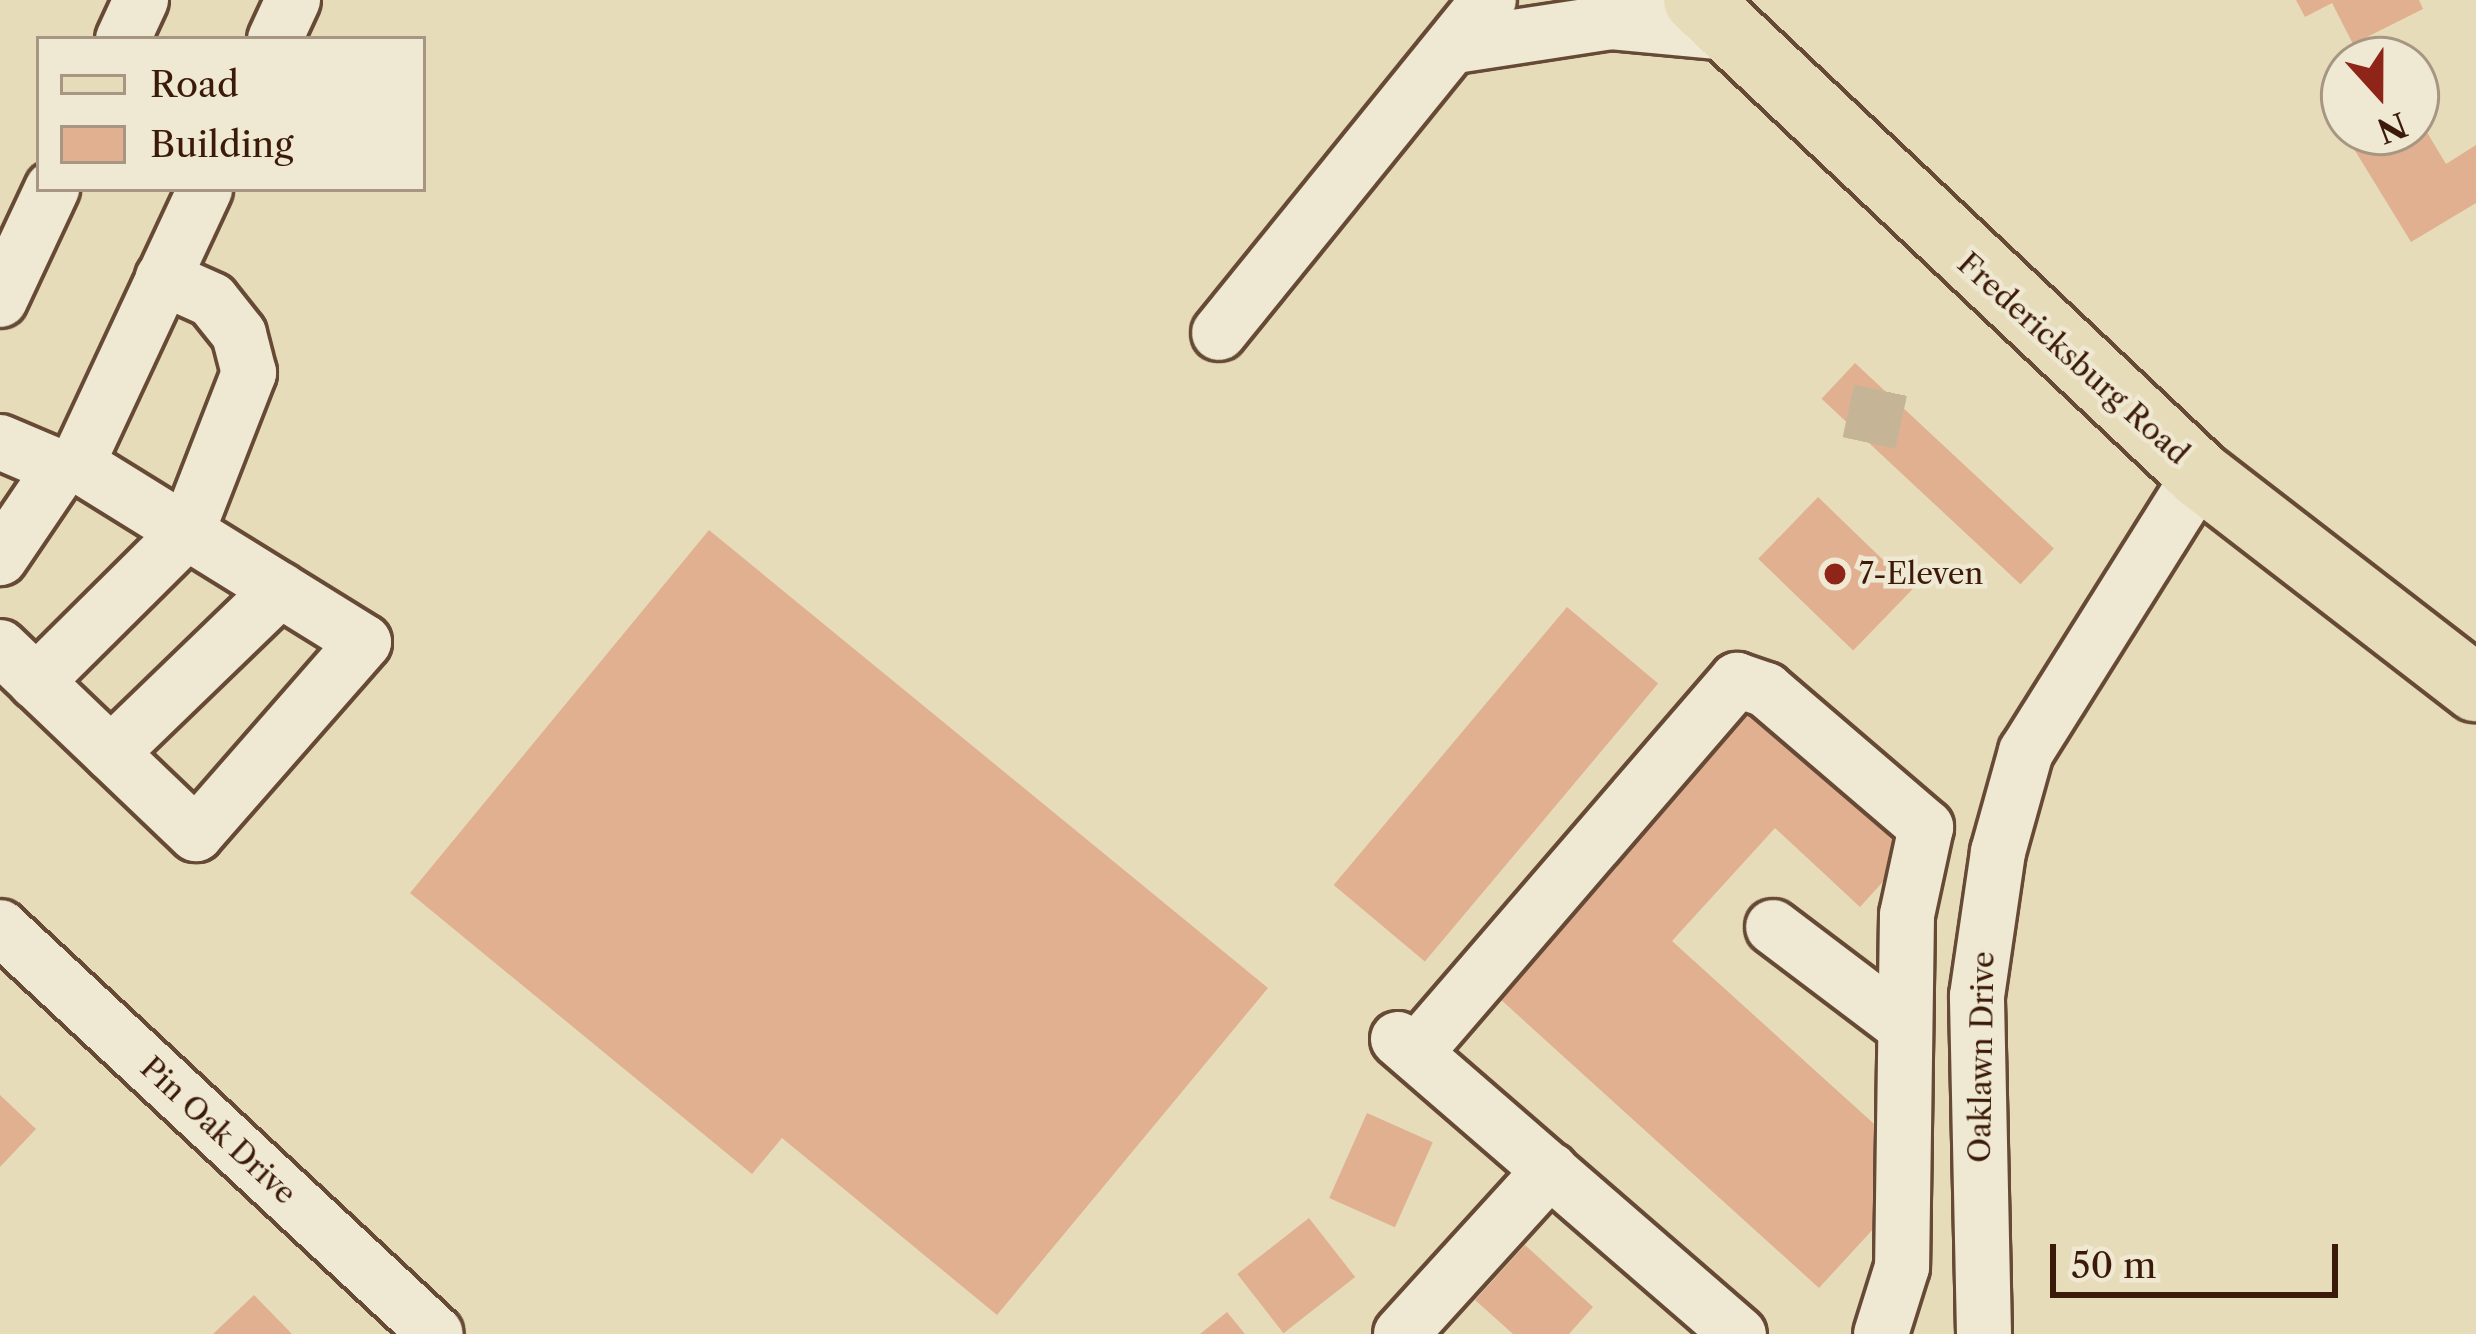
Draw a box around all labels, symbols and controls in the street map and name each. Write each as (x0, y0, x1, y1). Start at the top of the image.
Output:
legend (36, 36, 426, 192)
north arrow (2320, 36, 2440, 156)
text: Road (150, 62, 239, 106)
text: N (2371, 103, 2413, 152)
text: Building (150, 122, 293, 166)
street label: Fredericksburg Road (1950, 246, 2196, 472)
place label: 7-Eleven (1859, 556, 1983, 592)
marker: 7-Eleven (1822, 561, 1848, 587)
street label: Oaklawn Drive (1962, 951, 2002, 1163)
street label: Pin Oak Drive (133, 1050, 303, 1212)
scale bar (2056, 1220, 2344, 1294)
text: 50 m (2071, 1243, 2156, 1287)

